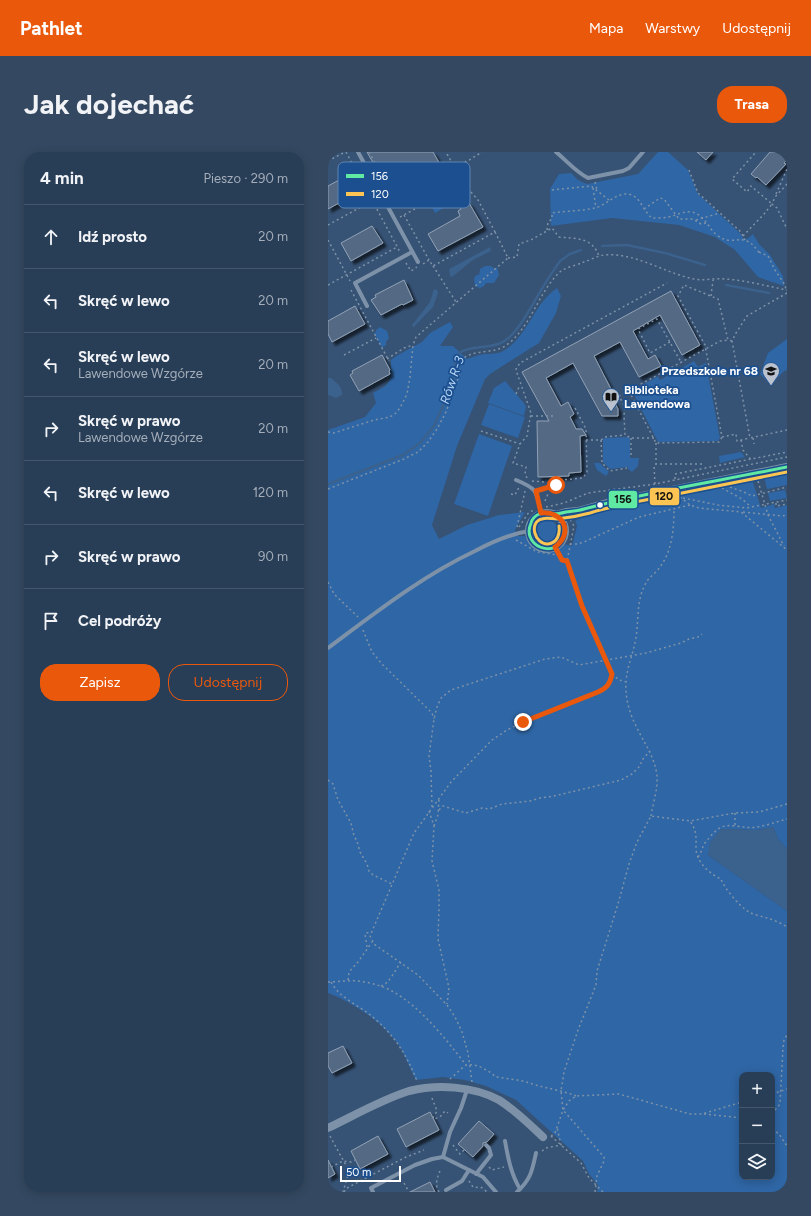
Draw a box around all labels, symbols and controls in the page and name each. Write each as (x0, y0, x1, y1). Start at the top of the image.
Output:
text: Pathlet (20, 17, 83, 40)
text: Mapa (589, 20, 623, 37)
text: Warstwy (645, 20, 700, 37)
text: Udostępnij (722, 20, 791, 37)
button: Trasa (717, 86, 787, 123)
text: Jak dojechać (24, 87, 194, 121)
legend (338, 162, 470, 208)
text: 4 min (40, 168, 84, 188)
text: 156 (371, 170, 388, 183)
text: Pieszo · 290 m (203, 171, 288, 186)
text: 120 (371, 188, 389, 201)
icon: ahead (40, 226, 62, 248)
text: Idź prosto (78, 228, 147, 246)
text: 20 m (258, 229, 288, 244)
icon: left (40, 290, 62, 312)
text: Skręć w lewo (78, 292, 170, 310)
text: 20 m (258, 293, 288, 308)
text: Skręć w lewo (78, 348, 170, 366)
icon: left (40, 354, 62, 376)
water label: Rów R-3 (437, 354, 467, 406)
text: 20 m (258, 357, 288, 372)
school or university icon: Przedszkole nr 68 (761, 361, 781, 386)
place label: Przedszkole nr 68 (661, 364, 758, 378)
text: Lawendowe Wzgórze (78, 366, 203, 381)
place label: Biblioteka Lawendowa (624, 383, 690, 411)
library icon: Biblioteka Lawendowa (601, 387, 621, 412)
text: Skręć w prawo (78, 412, 181, 430)
icon: right (40, 418, 62, 440)
text: 20 m (258, 421, 288, 436)
text: Lawendowe Wzgórze (78, 430, 203, 445)
route start (547, 476, 565, 494)
icon: left (40, 482, 62, 504)
text: Skręć w lewo (78, 484, 170, 502)
text: 120 m (253, 485, 288, 500)
line badge: 120 (649, 487, 680, 506)
line badge: 156 (608, 490, 638, 509)
text: 120 (655, 490, 673, 503)
text: 156 (614, 493, 632, 506)
unlabelled marker (595, 500, 605, 510)
icon: right (40, 546, 62, 568)
text: Skręć w prawo (78, 548, 181, 566)
text: 90 m (258, 549, 288, 564)
icon: arrive (40, 610, 62, 632)
text: Cel podróży (78, 612, 161, 630)
button: Zapisz (40, 664, 160, 701)
button: Udostępnij (168, 664, 288, 701)
route end (514, 713, 532, 731)
map controls (739, 1072, 775, 1180)
button: + (739, 1072, 775, 1108)
button: − (739, 1108, 775, 1144)
button: layers (739, 1144, 775, 1180)
scale bar (340, 1164, 401, 1183)
text: 50 m (346, 1166, 371, 1179)

